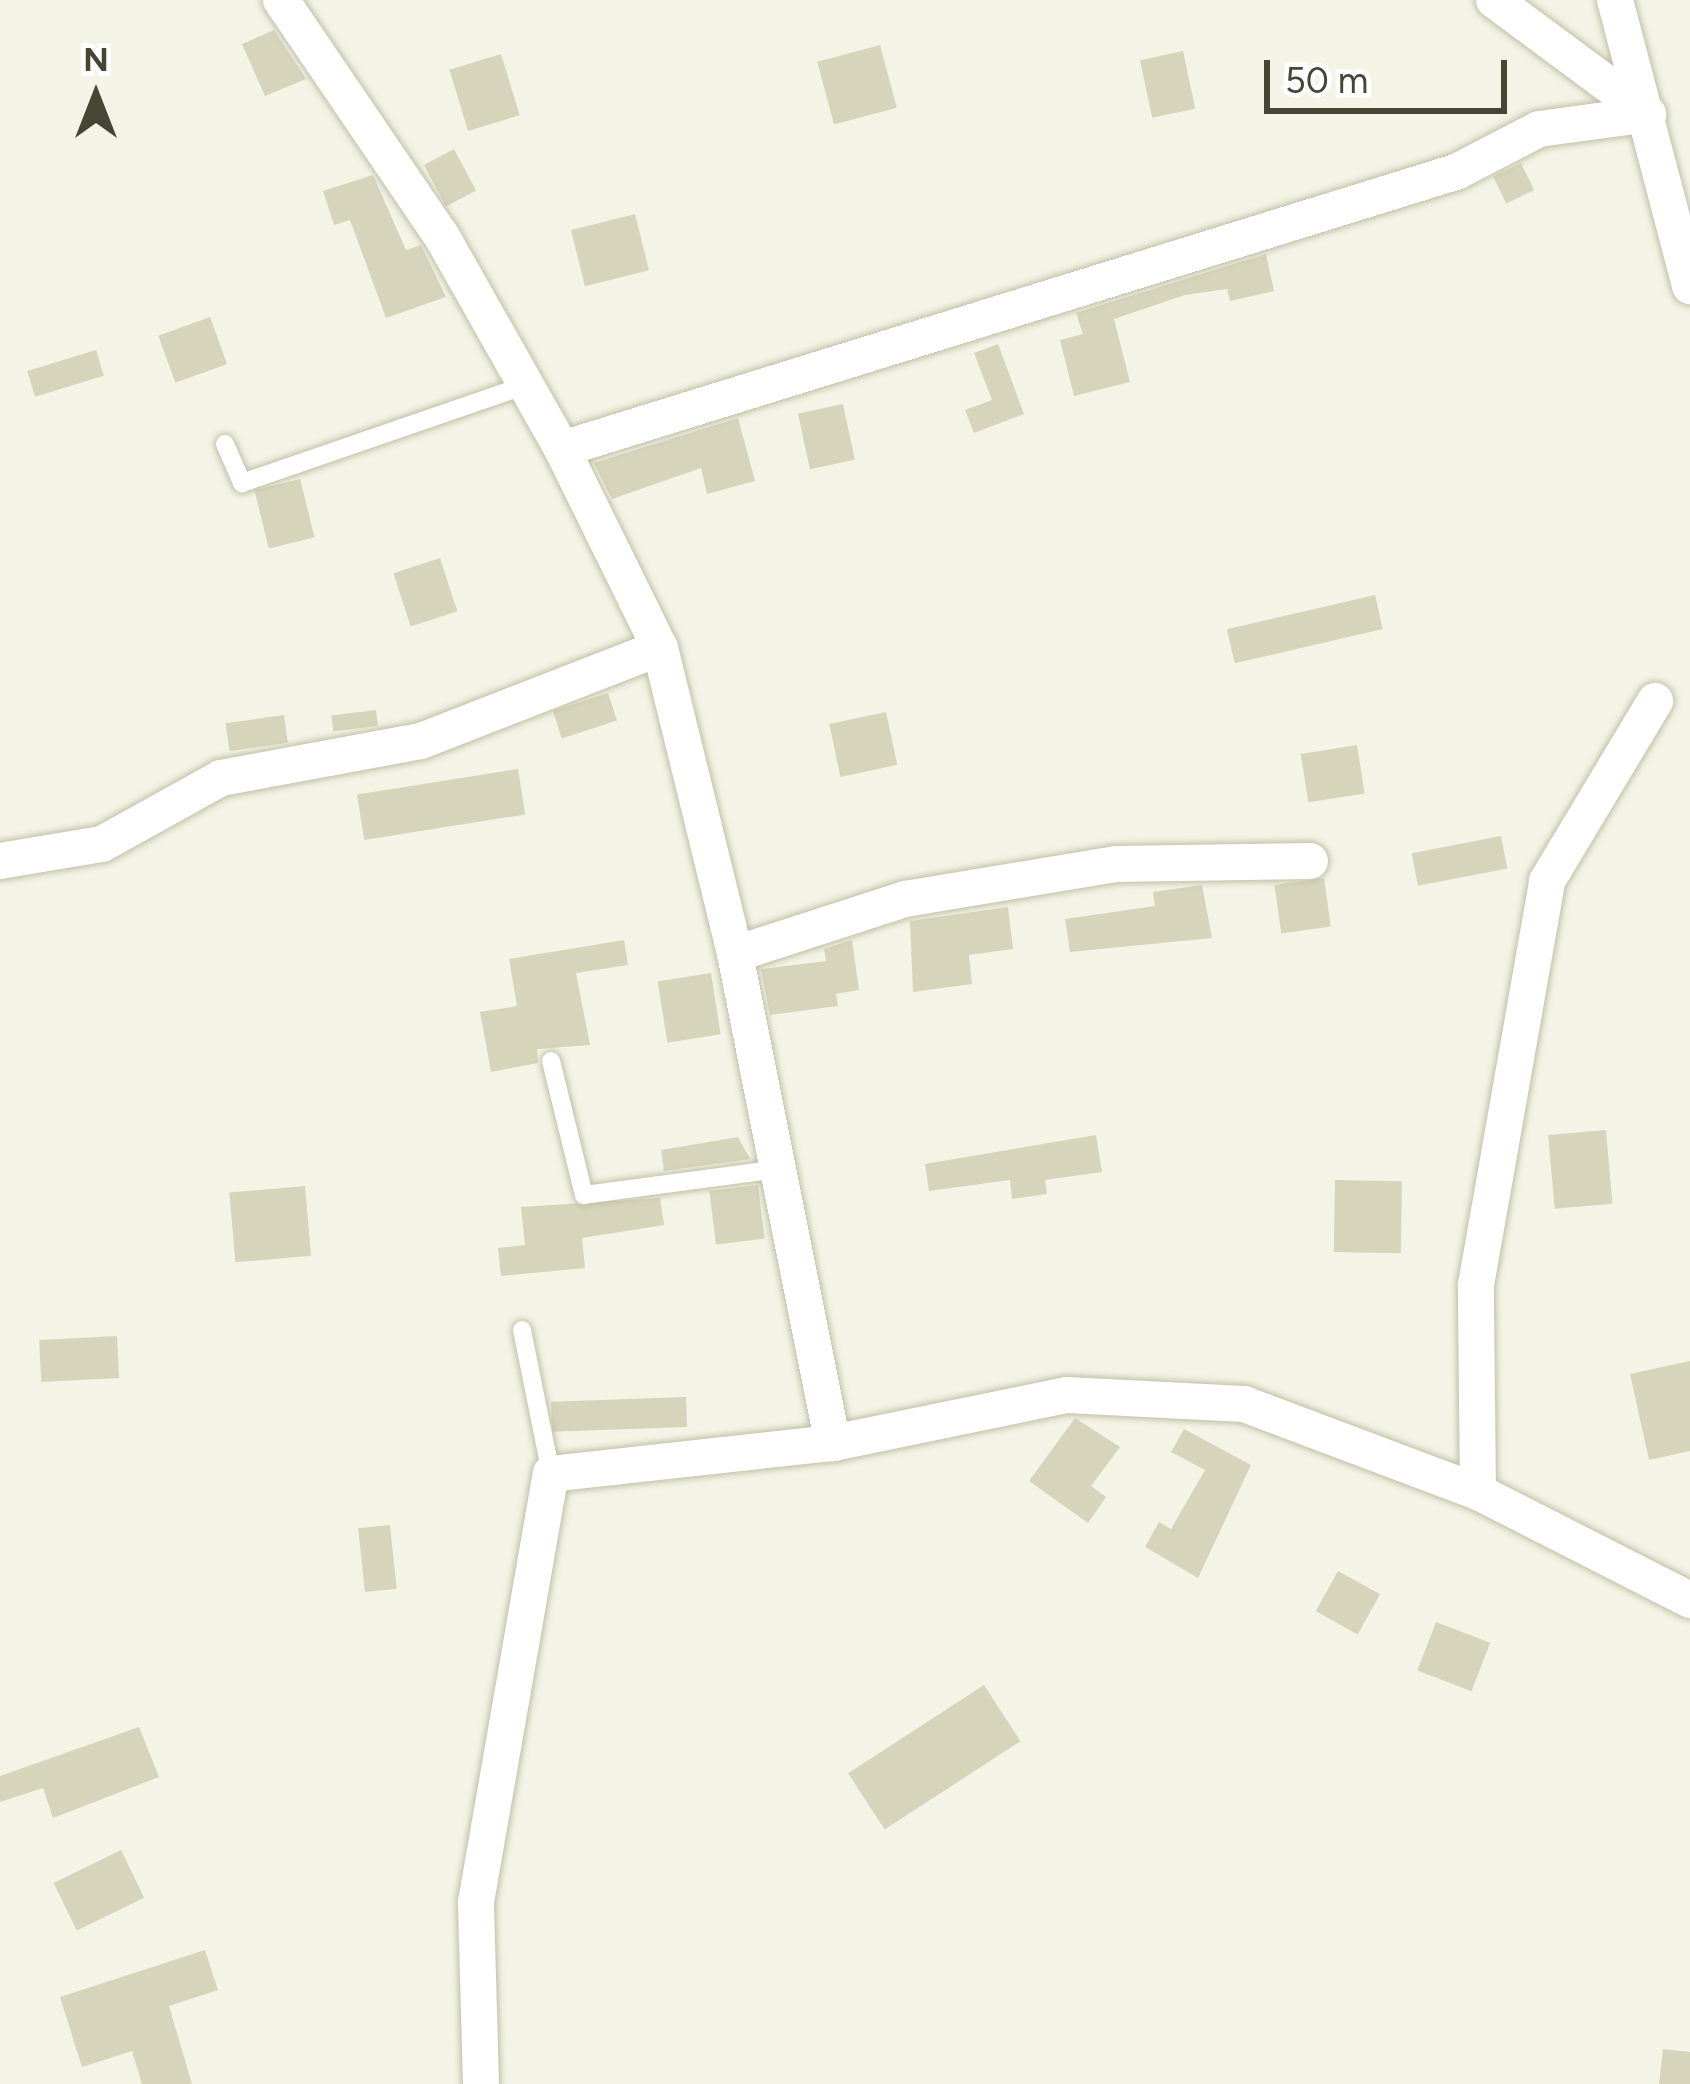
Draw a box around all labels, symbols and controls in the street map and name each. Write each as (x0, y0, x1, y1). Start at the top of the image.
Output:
north arrow (36, 36, 156, 156)
scale bar (1270, 36, 1513, 110)
text: N (83, 40, 109, 79)
text: 50 m (1285, 59, 1368, 102)

